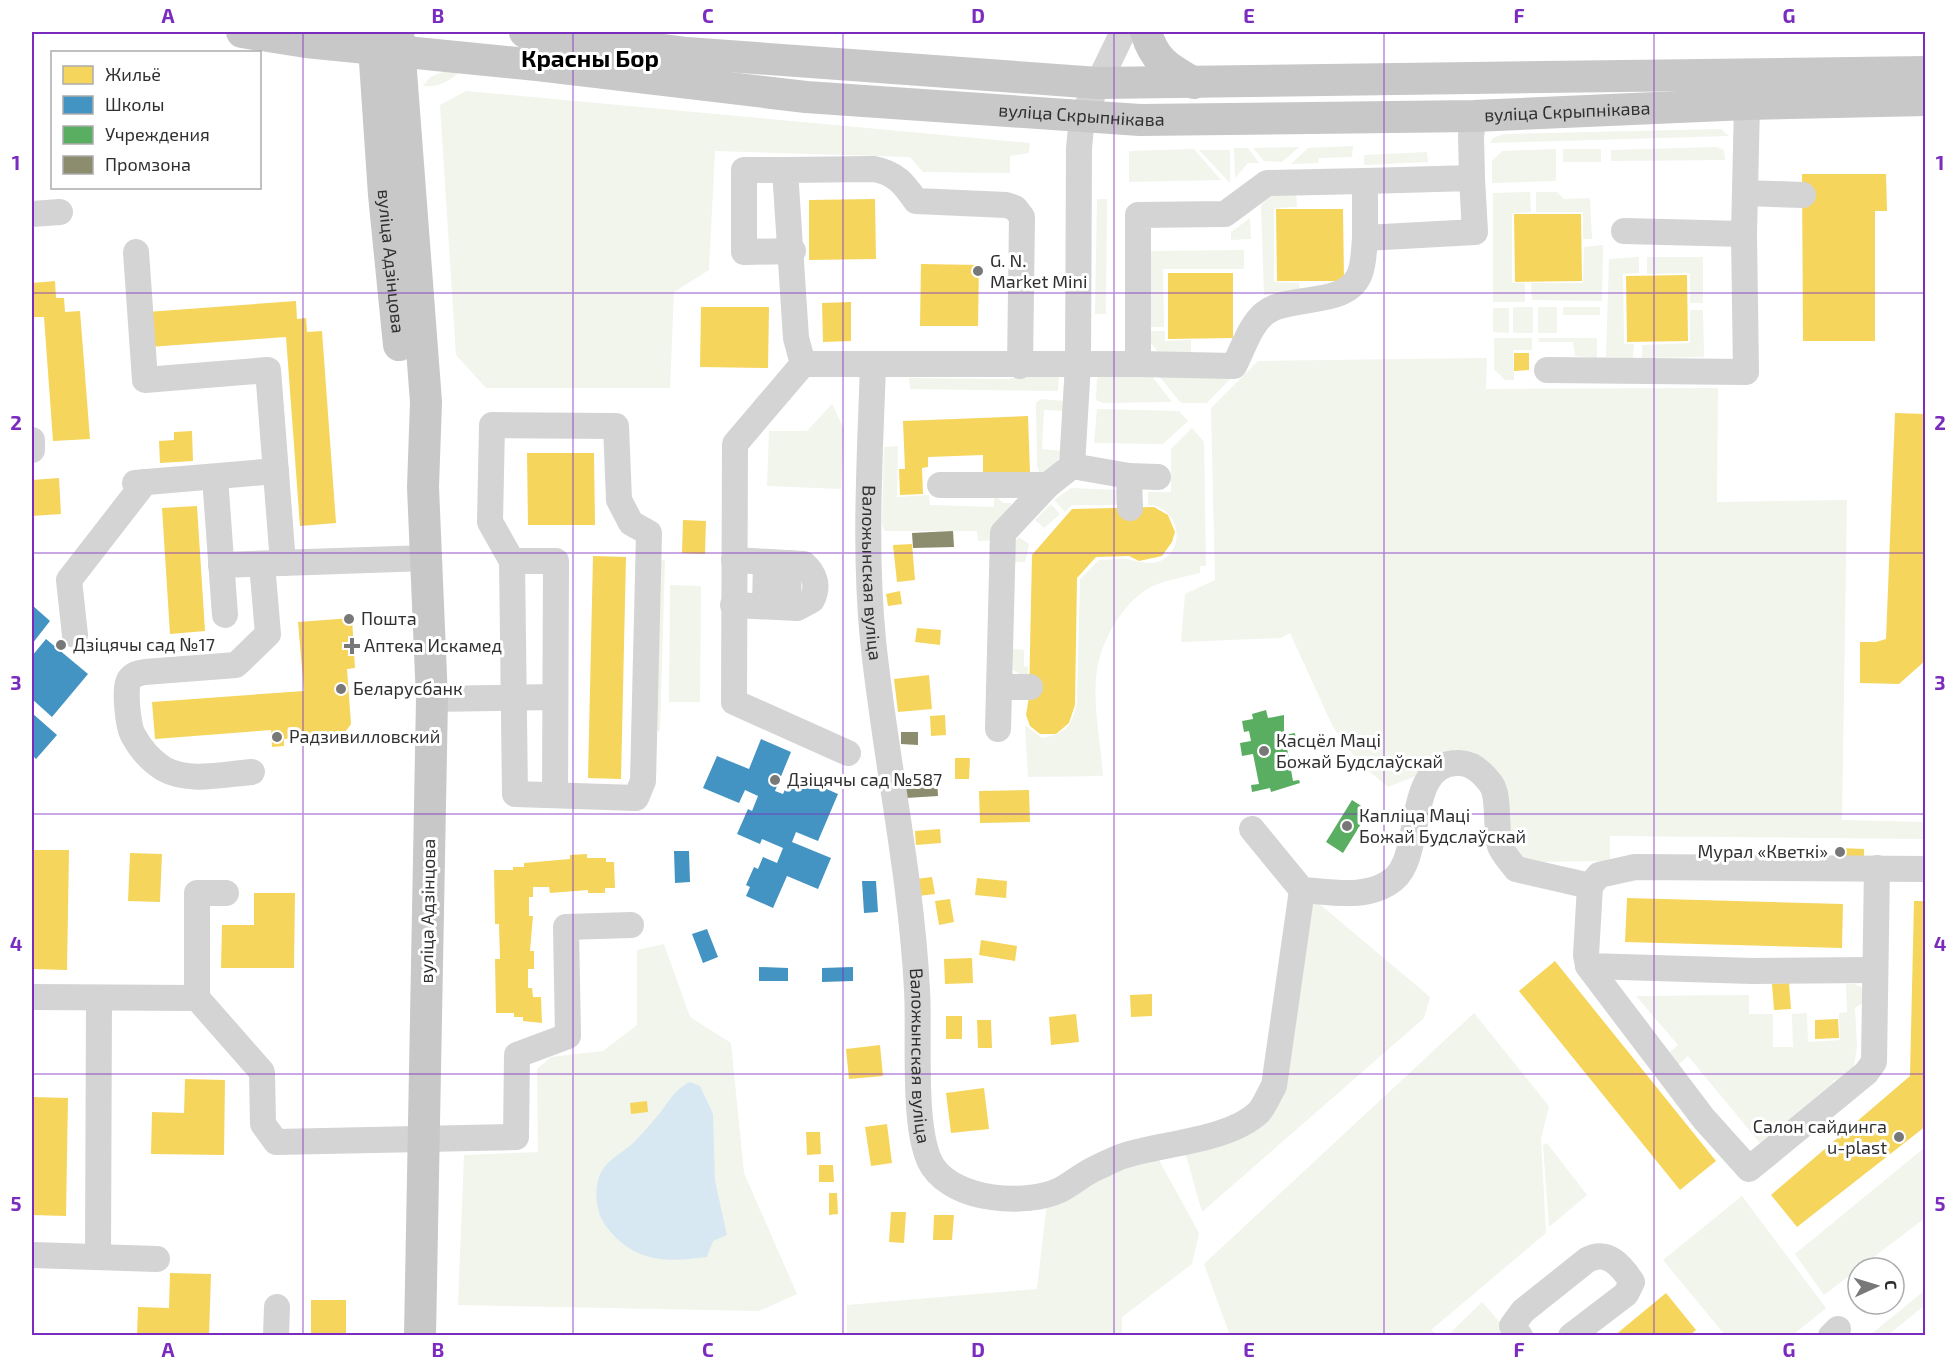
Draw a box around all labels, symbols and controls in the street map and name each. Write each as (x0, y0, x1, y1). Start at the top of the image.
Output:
text: A (161, 3, 175, 27)
text: B (432, 3, 444, 27)
text: C (702, 3, 714, 27)
text: D (971, 3, 985, 27)
text: E (1243, 3, 1255, 27)
text: F (1513, 3, 1525, 27)
text: G (1783, 3, 1795, 27)
district label: Красны Бор (521, 43, 659, 72)
legend (51, 51, 261, 189)
text: Жильё (105, 63, 161, 85)
text: Школы (105, 93, 165, 115)
street label: вуліца Скрыпнікава (1484, 96, 1651, 126)
street label: вуліца Скрыпнікава (998, 98, 1165, 130)
text: Учреждения (105, 123, 210, 145)
text: 1 (12, 150, 20, 174)
text: 1 (1936, 150, 1944, 174)
text: Промзона (105, 153, 191, 175)
street label: вуліца Адзінцова (374, 188, 410, 334)
place label: G. N. Market Mini (990, 249, 1088, 292)
marker: G. N. Market Mini (971, 264, 985, 278)
text: 2 (10, 410, 22, 434)
text: 2 (1934, 410, 1946, 434)
street label: Валожынская вуліца (858, 485, 887, 662)
place label: Пошта (361, 607, 417, 629)
marker: Пошта (342, 612, 356, 626)
place label: Дзіцячы сад №17 (73, 633, 215, 655)
place label: Аптека Искамед (364, 634, 502, 656)
marker: Дзіцячы сад №17 (54, 638, 68, 652)
marker: Аптека Искамед (345, 639, 359, 653)
text: 3 (10, 670, 22, 694)
text: 3 (1934, 670, 1946, 694)
place label: Беларусбанк (353, 677, 463, 699)
marker: Беларусбанк (334, 682, 348, 696)
place label: Радзивилловский (289, 725, 440, 747)
place label: Касцёл Маці Божай Будслаўскай (1276, 729, 1443, 772)
marker: Радзивилловский (270, 730, 284, 744)
marker: Касцёл Маці Божай Будслаўскай (1257, 744, 1271, 758)
place label: Дзіцячы сад №587 (787, 768, 942, 790)
marker: Дзіцячы сад №587 (768, 773, 782, 787)
place label: Капліца Маці Божай Будслаўскай (1359, 804, 1526, 847)
marker: Капліца Маці Божай Будслаўскай (1340, 819, 1354, 833)
street label: вуліца Адзінцова (415, 839, 439, 983)
place label: Мурал «Кветкі» (1698, 840, 1828, 862)
marker: Мурал «Кветкі» (1833, 845, 1847, 859)
text: 4 (10, 931, 23, 955)
text: 4 (1934, 931, 1947, 955)
street label: Валожынская вуліца (906, 967, 936, 1145)
place label: Салон сайдинга u-plast (1753, 1115, 1887, 1158)
marker: Салон сайдинга u-plast (1892, 1130, 1906, 1144)
text: 5 (10, 1191, 22, 1215)
text: 5 (1934, 1191, 1946, 1215)
north arrow (1846, 1256, 1906, 1316)
text: С (1882, 1280, 1901, 1290)
text: A (161, 1337, 175, 1361)
text: B (432, 1337, 444, 1361)
text: C (702, 1337, 714, 1361)
text: D (971, 1337, 985, 1361)
text: E (1243, 1337, 1255, 1361)
text: F (1513, 1337, 1525, 1361)
text: G (1783, 1337, 1795, 1361)

